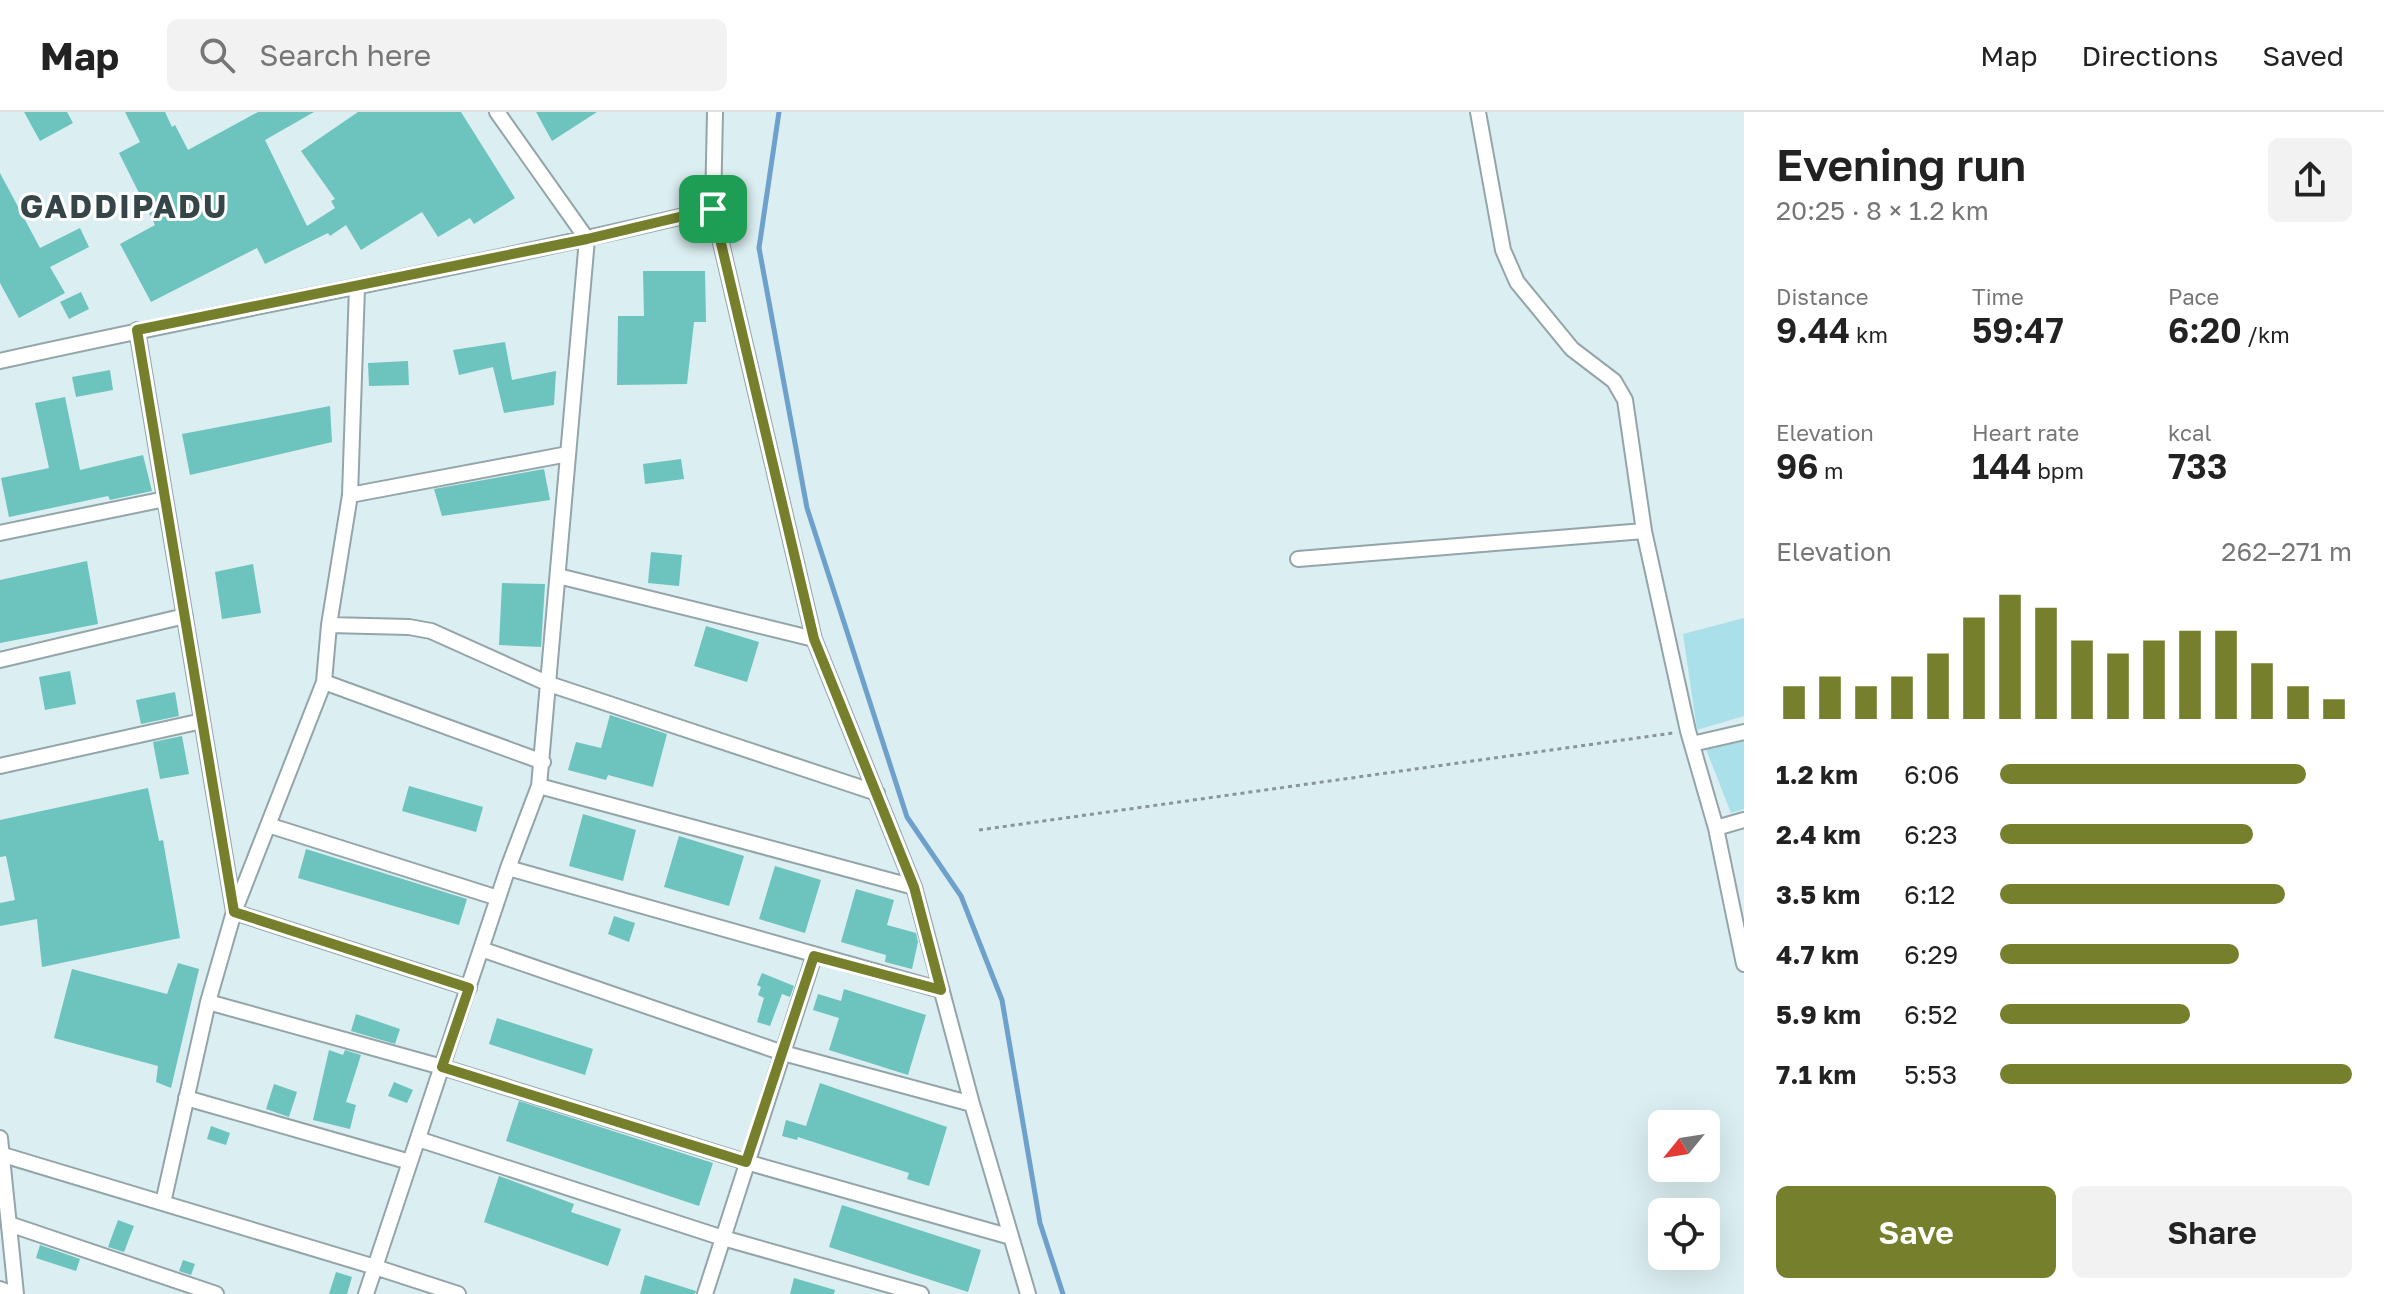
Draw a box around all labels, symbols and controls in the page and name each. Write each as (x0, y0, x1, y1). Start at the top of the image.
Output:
search box (167, 19, 727, 91)
text: Map (40, 33, 119, 78)
icon: search (195, 33, 239, 77)
text: Search here (259, 37, 431, 73)
text: Map (1980, 39, 2037, 72)
text: Directions (2081, 39, 2218, 72)
text: Saved (2262, 39, 2344, 72)
text: Evening run (1776, 138, 2026, 191)
button: share (2268, 138, 2352, 222)
pin (679, 175, 747, 243)
district label: GADDIPADU (20, 187, 228, 225)
icon: arrive (691, 187, 735, 231)
text: 20:25 · 8 × 1.2 km (1776, 195, 1989, 226)
text: Distance (1776, 283, 1868, 310)
text: Time (1972, 283, 2024, 310)
text: Pace (2168, 283, 2219, 310)
text: 9.44 (1776, 310, 1850, 350)
text: 59:47 (1972, 310, 2064, 350)
text: 6:20 (2168, 310, 2242, 350)
text: km (1850, 321, 1888, 348)
text: /km (2242, 321, 2290, 348)
text: Elevation (1776, 419, 1874, 446)
text: Heart rate (1972, 419, 2079, 446)
text: kcal (2168, 419, 2211, 446)
text: 96 (1776, 446, 1818, 486)
text: 144 (1972, 446, 2032, 486)
text: 733 (2168, 446, 2227, 486)
text: m (1818, 457, 1843, 484)
text: bpm (2032, 457, 2084, 484)
text: Elevation (1776, 536, 1892, 567)
text: 262–271 m (2221, 536, 2352, 567)
text: 1.2 km (1776, 759, 1858, 790)
text: 6:06 (1904, 759, 1959, 790)
text: 2.4 km (1776, 819, 1861, 850)
text: 6:23 (1904, 819, 1958, 850)
text: 3.5 km (1776, 879, 1860, 910)
text: 6:12 (1904, 879, 1955, 910)
text: 4.7 km (1776, 939, 1859, 970)
text: 6:29 (1904, 939, 1958, 970)
text: 5.9 km (1776, 999, 1861, 1030)
text: 6:52 (1904, 999, 1958, 1030)
text: 7.1 km (1776, 1059, 1856, 1090)
text: 5:53 (1904, 1059, 1957, 1090)
north arrow (1648, 1110, 1720, 1182)
map controls (1648, 1110, 1720, 1270)
button: Save (1776, 1186, 2056, 1278)
button: Share (2072, 1186, 2352, 1278)
button: locate (1648, 1198, 1720, 1270)

